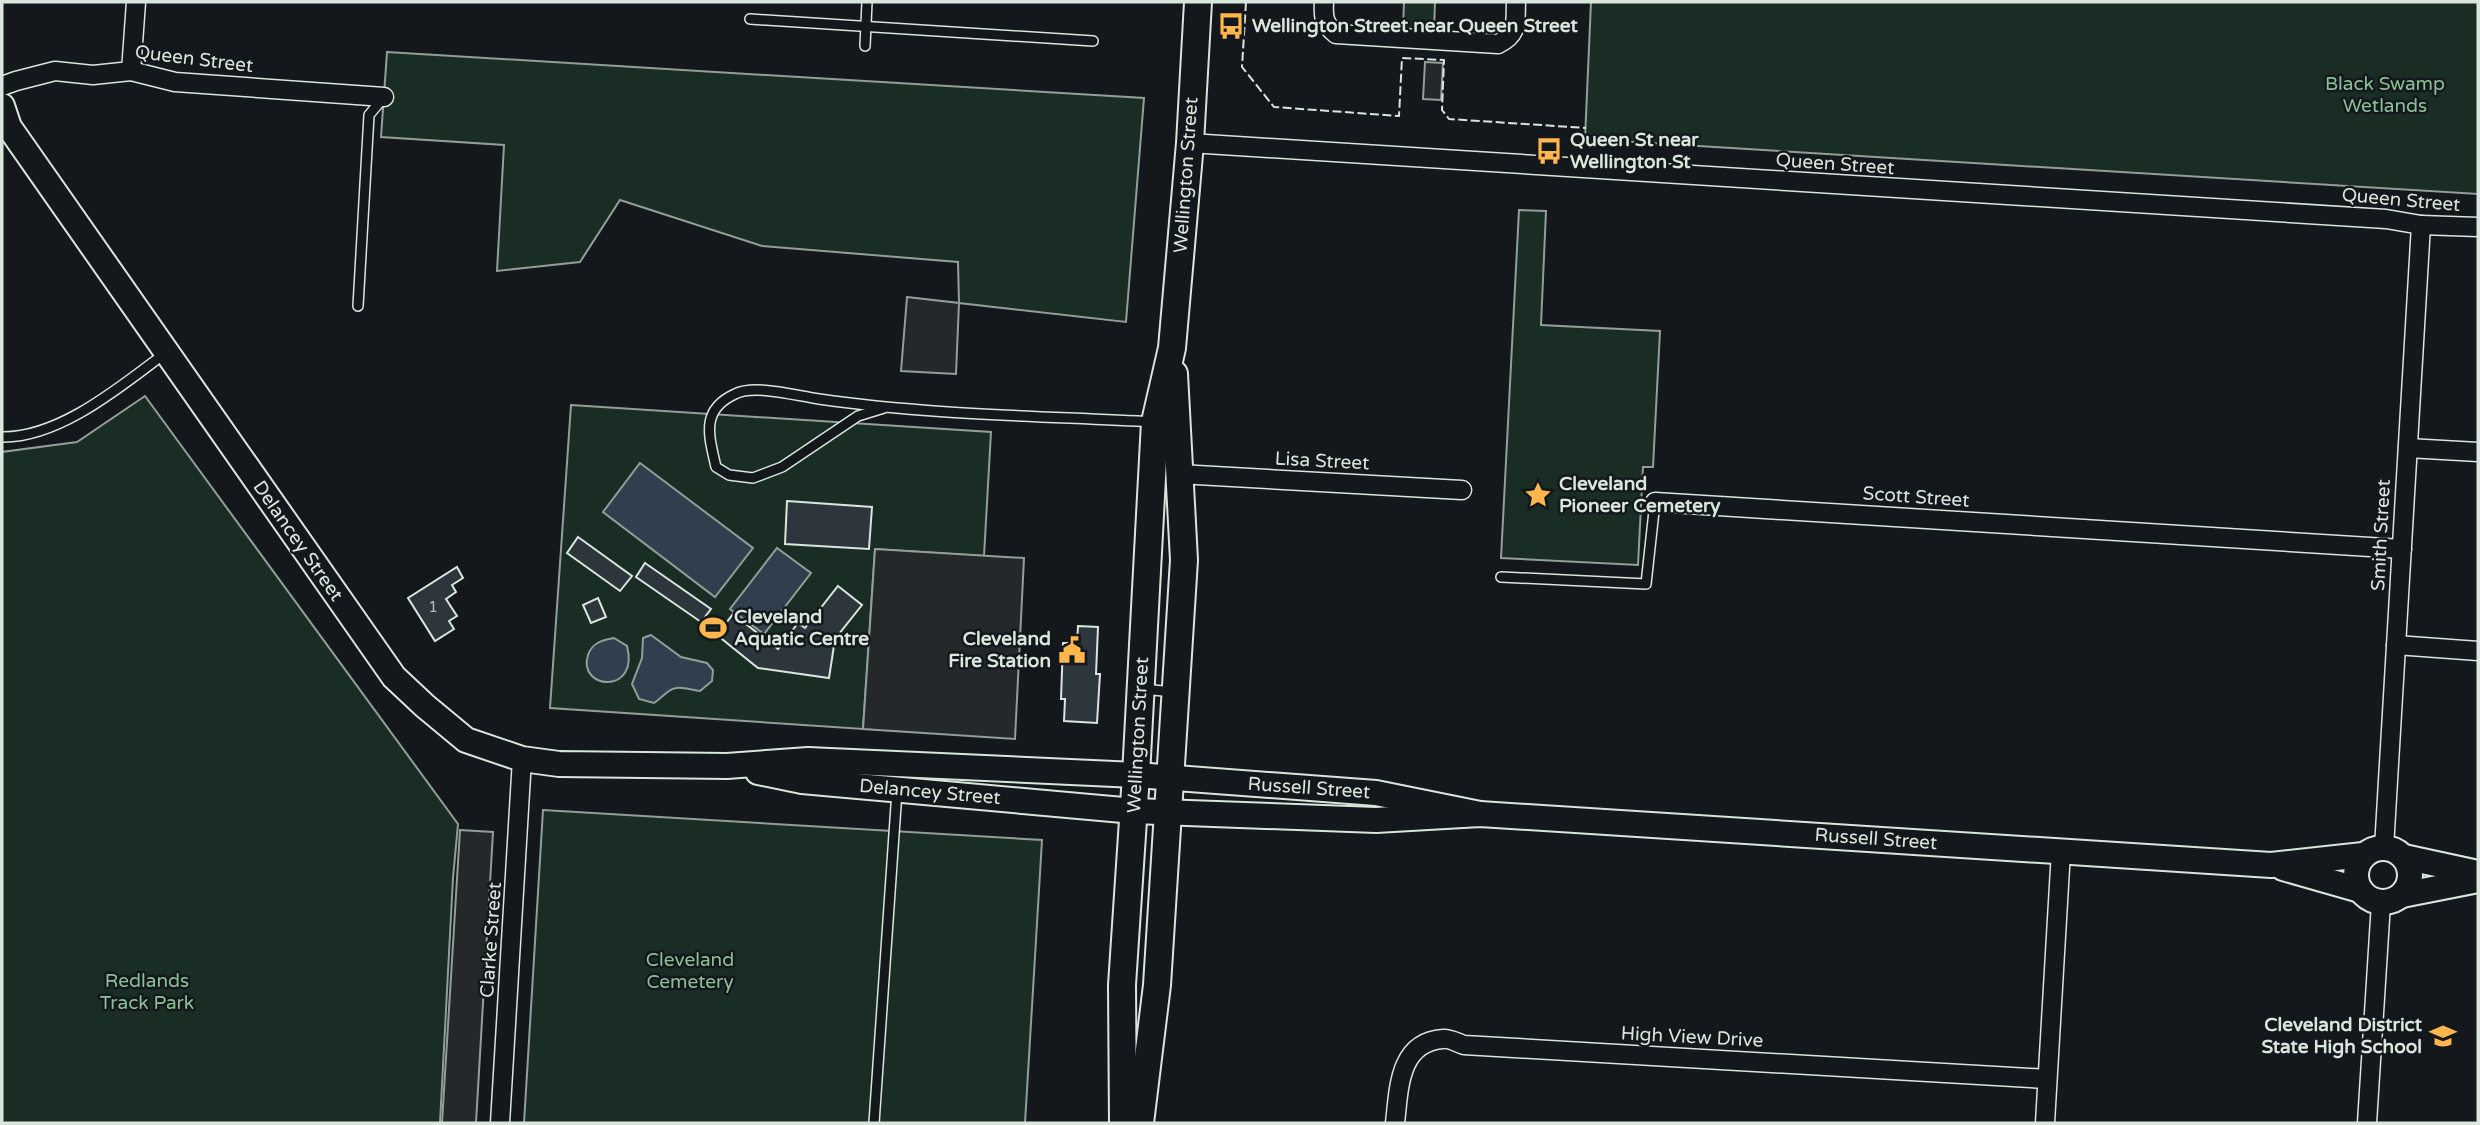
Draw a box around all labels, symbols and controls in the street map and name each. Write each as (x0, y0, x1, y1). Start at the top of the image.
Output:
bus stop icon: Wellington Street near Queen Street (1216, 11, 1246, 41)
place label: Wellington Street near Queen Street (1252, 15, 1578, 38)
street label: Queen Street (134, 41, 254, 77)
park label: Black Swamp Wetlands (2325, 73, 2445, 117)
street label: Wellington Street (1170, 96, 1202, 254)
place label: Queen St near Wellington St (1570, 129, 1699, 174)
bus stop icon: Queen St near Wellington St (1534, 136, 1564, 166)
street label: Queen Street (1775, 149, 1895, 179)
street label: Queen Street (2341, 184, 2461, 216)
street label: Lisa Street (1274, 448, 1370, 474)
place label: Cleveland Pioneer Cemetery (1559, 473, 1721, 518)
street label: Delancey Street (248, 477, 348, 605)
street label: Smith Street (2367, 479, 2395, 591)
place icon: Cleveland Pioneer Cemetery (1523, 480, 1553, 510)
street label: Scott Street (1862, 482, 1970, 512)
house number: 1 (428, 597, 438, 617)
place label: Cleveland Aquatic Centre (734, 606, 869, 651)
sports icon: Cleveland Aquatic Centre (698, 613, 728, 643)
place label: Cleveland Fire Station (948, 628, 1051, 672)
public building icon: Cleveland Fire Station (1057, 635, 1087, 665)
street label: Wellington Street (1123, 656, 1153, 814)
street label: Russell Street (1247, 773, 1371, 803)
street label: Delancey Street (858, 775, 1002, 809)
street label: Russell Street (1814, 824, 1938, 854)
street label: Clarke Street (476, 881, 506, 999)
park label: Cleveland Cemetery (646, 949, 734, 993)
park label: Redlands Track Park (100, 970, 194, 1014)
place label: Cleveland District State High School (2262, 1014, 2423, 1059)
school or university icon: Cleveland District State High School (2428, 1021, 2458, 1051)
street label: High View Drive (1620, 1022, 1764, 1052)

